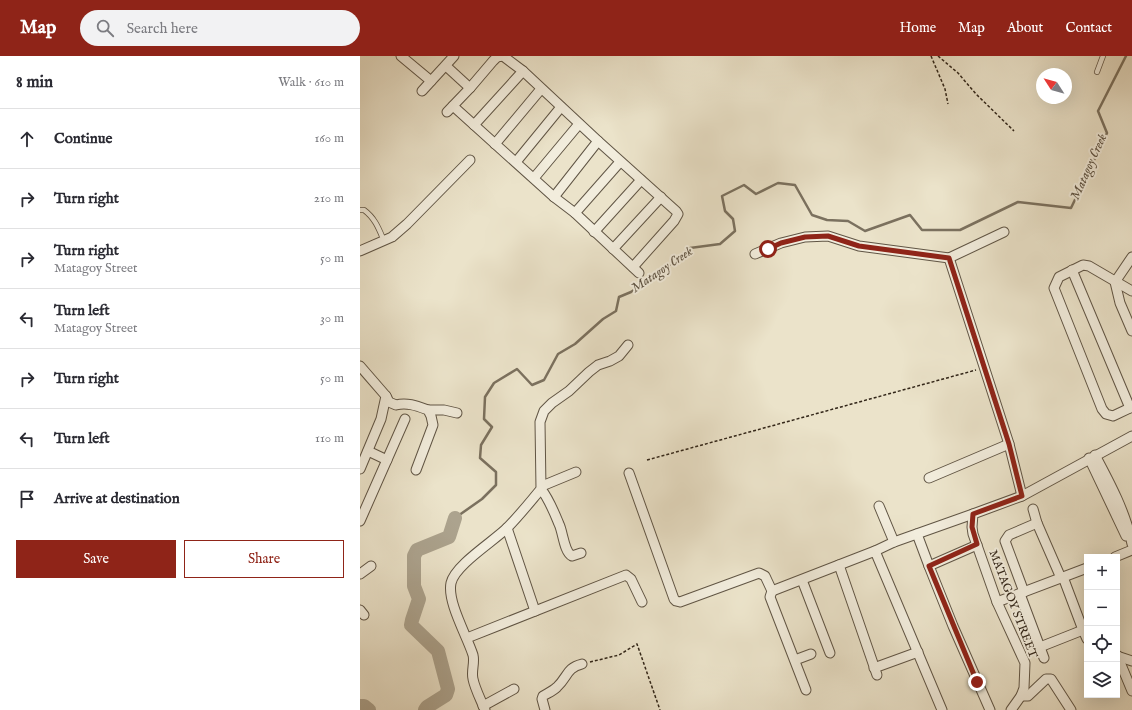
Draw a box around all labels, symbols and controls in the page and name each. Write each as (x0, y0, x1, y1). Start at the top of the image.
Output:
search box (80, 10, 360, 46)
text: Map (20, 16, 56, 40)
icon: search (94, 17, 116, 39)
text: Search here (126, 19, 198, 38)
text: Home (900, 19, 936, 37)
text: Map (958, 19, 985, 37)
text: About (1007, 19, 1043, 37)
text: Contact (1065, 19, 1112, 37)
north arrow (1036, 68, 1072, 104)
text: 8 min (16, 72, 53, 93)
text: Walk · 610 m (278, 74, 344, 91)
icon: ahead (16, 128, 38, 150)
text: Continue (54, 129, 112, 148)
text: 160 m (314, 130, 344, 147)
water label: Matagoy Creek (1067, 131, 1112, 203)
icon: right (16, 188, 38, 210)
text: Turn right (54, 189, 119, 208)
text: 210 m (314, 190, 344, 207)
route start (759, 240, 777, 258)
text: Turn right (54, 241, 119, 260)
water label: Matagoy Creek (628, 243, 697, 298)
icon: right (16, 248, 38, 270)
text: 50 m (320, 250, 344, 267)
text: Matagoy Street (54, 260, 137, 277)
text: Turn left (54, 301, 110, 320)
icon: left (16, 308, 38, 330)
text: 30 m (320, 310, 344, 327)
text: Matagoy Street (54, 320, 137, 337)
icon: right (16, 368, 38, 390)
text: Turn right (54, 369, 119, 388)
text: 50 m (320, 370, 344, 387)
icon: left (16, 428, 38, 450)
text: Turn left (54, 429, 110, 448)
text: 110 m (315, 430, 344, 447)
icon: arrive (16, 488, 38, 510)
text: Arrive at destination (54, 489, 180, 508)
button: Save (16, 540, 176, 578)
button: Share (184, 540, 344, 578)
street label: MATAGOY STREET (985, 548, 1041, 660)
map controls (1084, 554, 1120, 698)
button: + (1084, 554, 1120, 590)
button: − (1084, 590, 1120, 626)
button: locate (1084, 626, 1120, 662)
button: layers (1084, 662, 1120, 698)
route end (968, 673, 986, 691)

